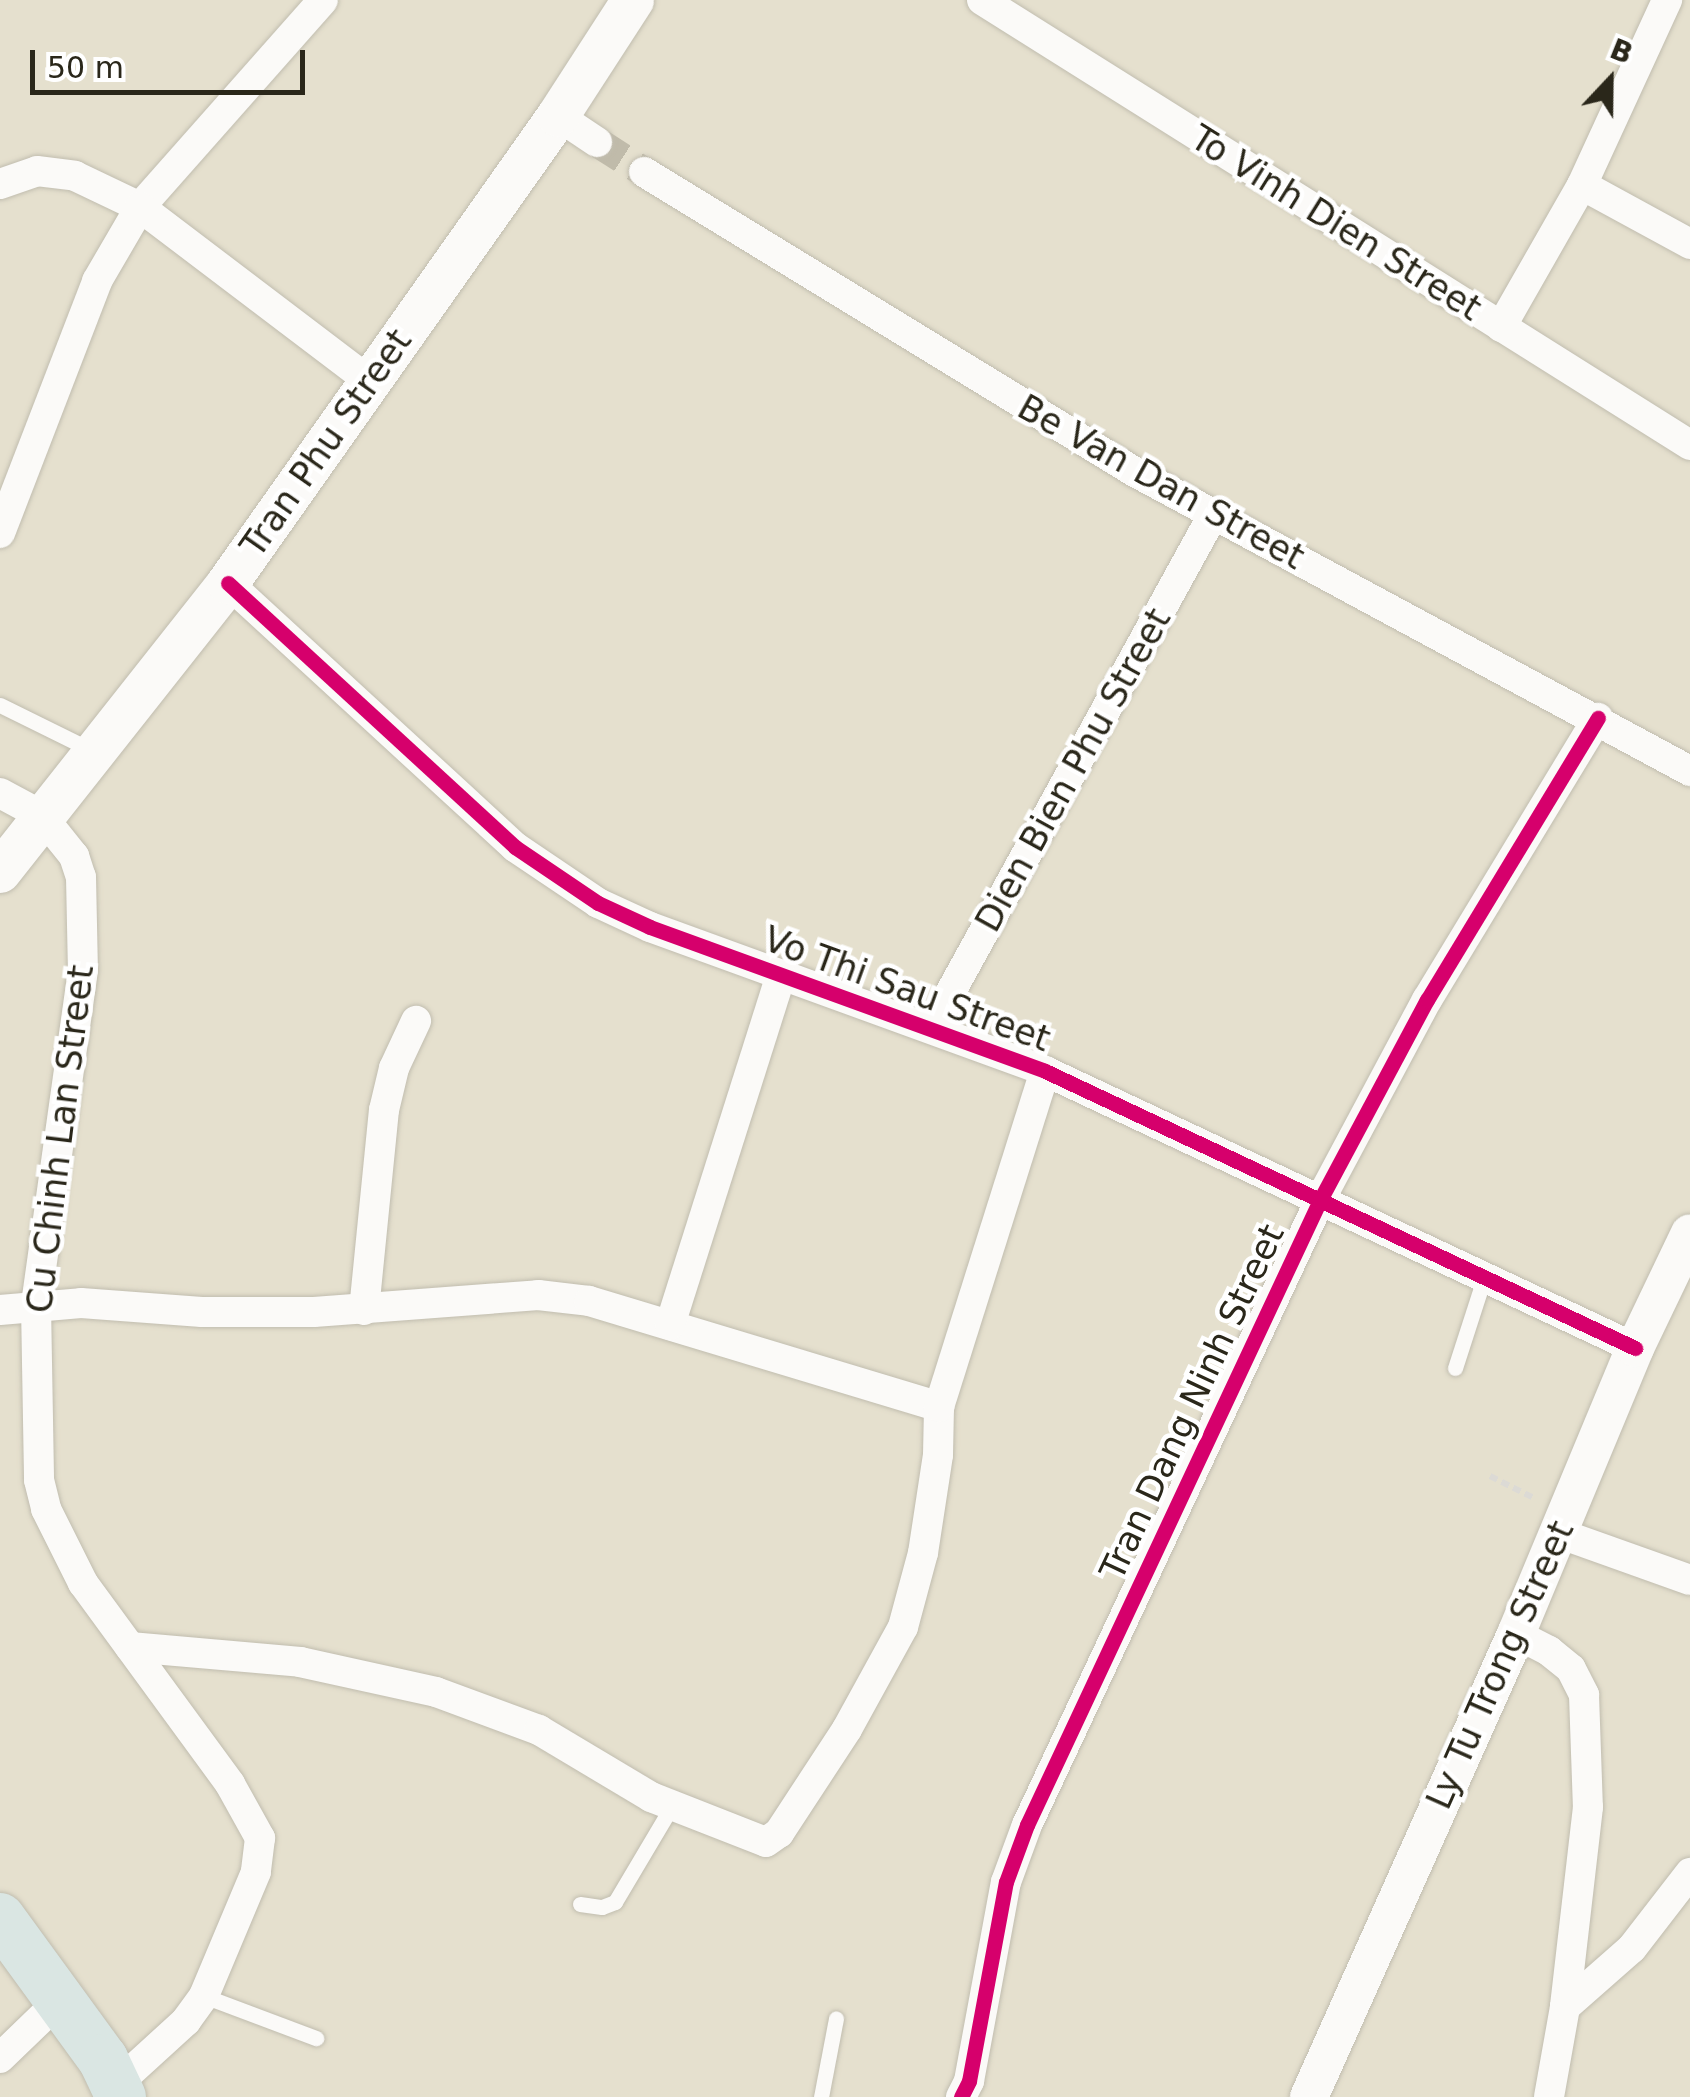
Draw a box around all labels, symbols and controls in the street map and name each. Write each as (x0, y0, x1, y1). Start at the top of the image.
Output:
scale bar (35, 30, 310, 92)
north arrow (1560, 30, 1660, 130)
text: B (1605, 32, 1638, 71)
text: 50 m (47, 50, 124, 85)
street label: To Vinh Dien Street (1183, 117, 1489, 329)
street label: Tran Phu Street (232, 321, 420, 565)
street label: Be Van Dan Street (1011, 386, 1311, 578)
street label: Dien Bien Phu Street (967, 601, 1179, 939)
street label: Vo Thi Sau Street (758, 918, 1056, 1060)
street label: Cu Chinh Lan Street (18, 963, 102, 1315)
street label: Tran Dang Ninh Street (1091, 1218, 1293, 1586)
street label: Ly Tu Trong Street (1418, 1515, 1582, 1815)

